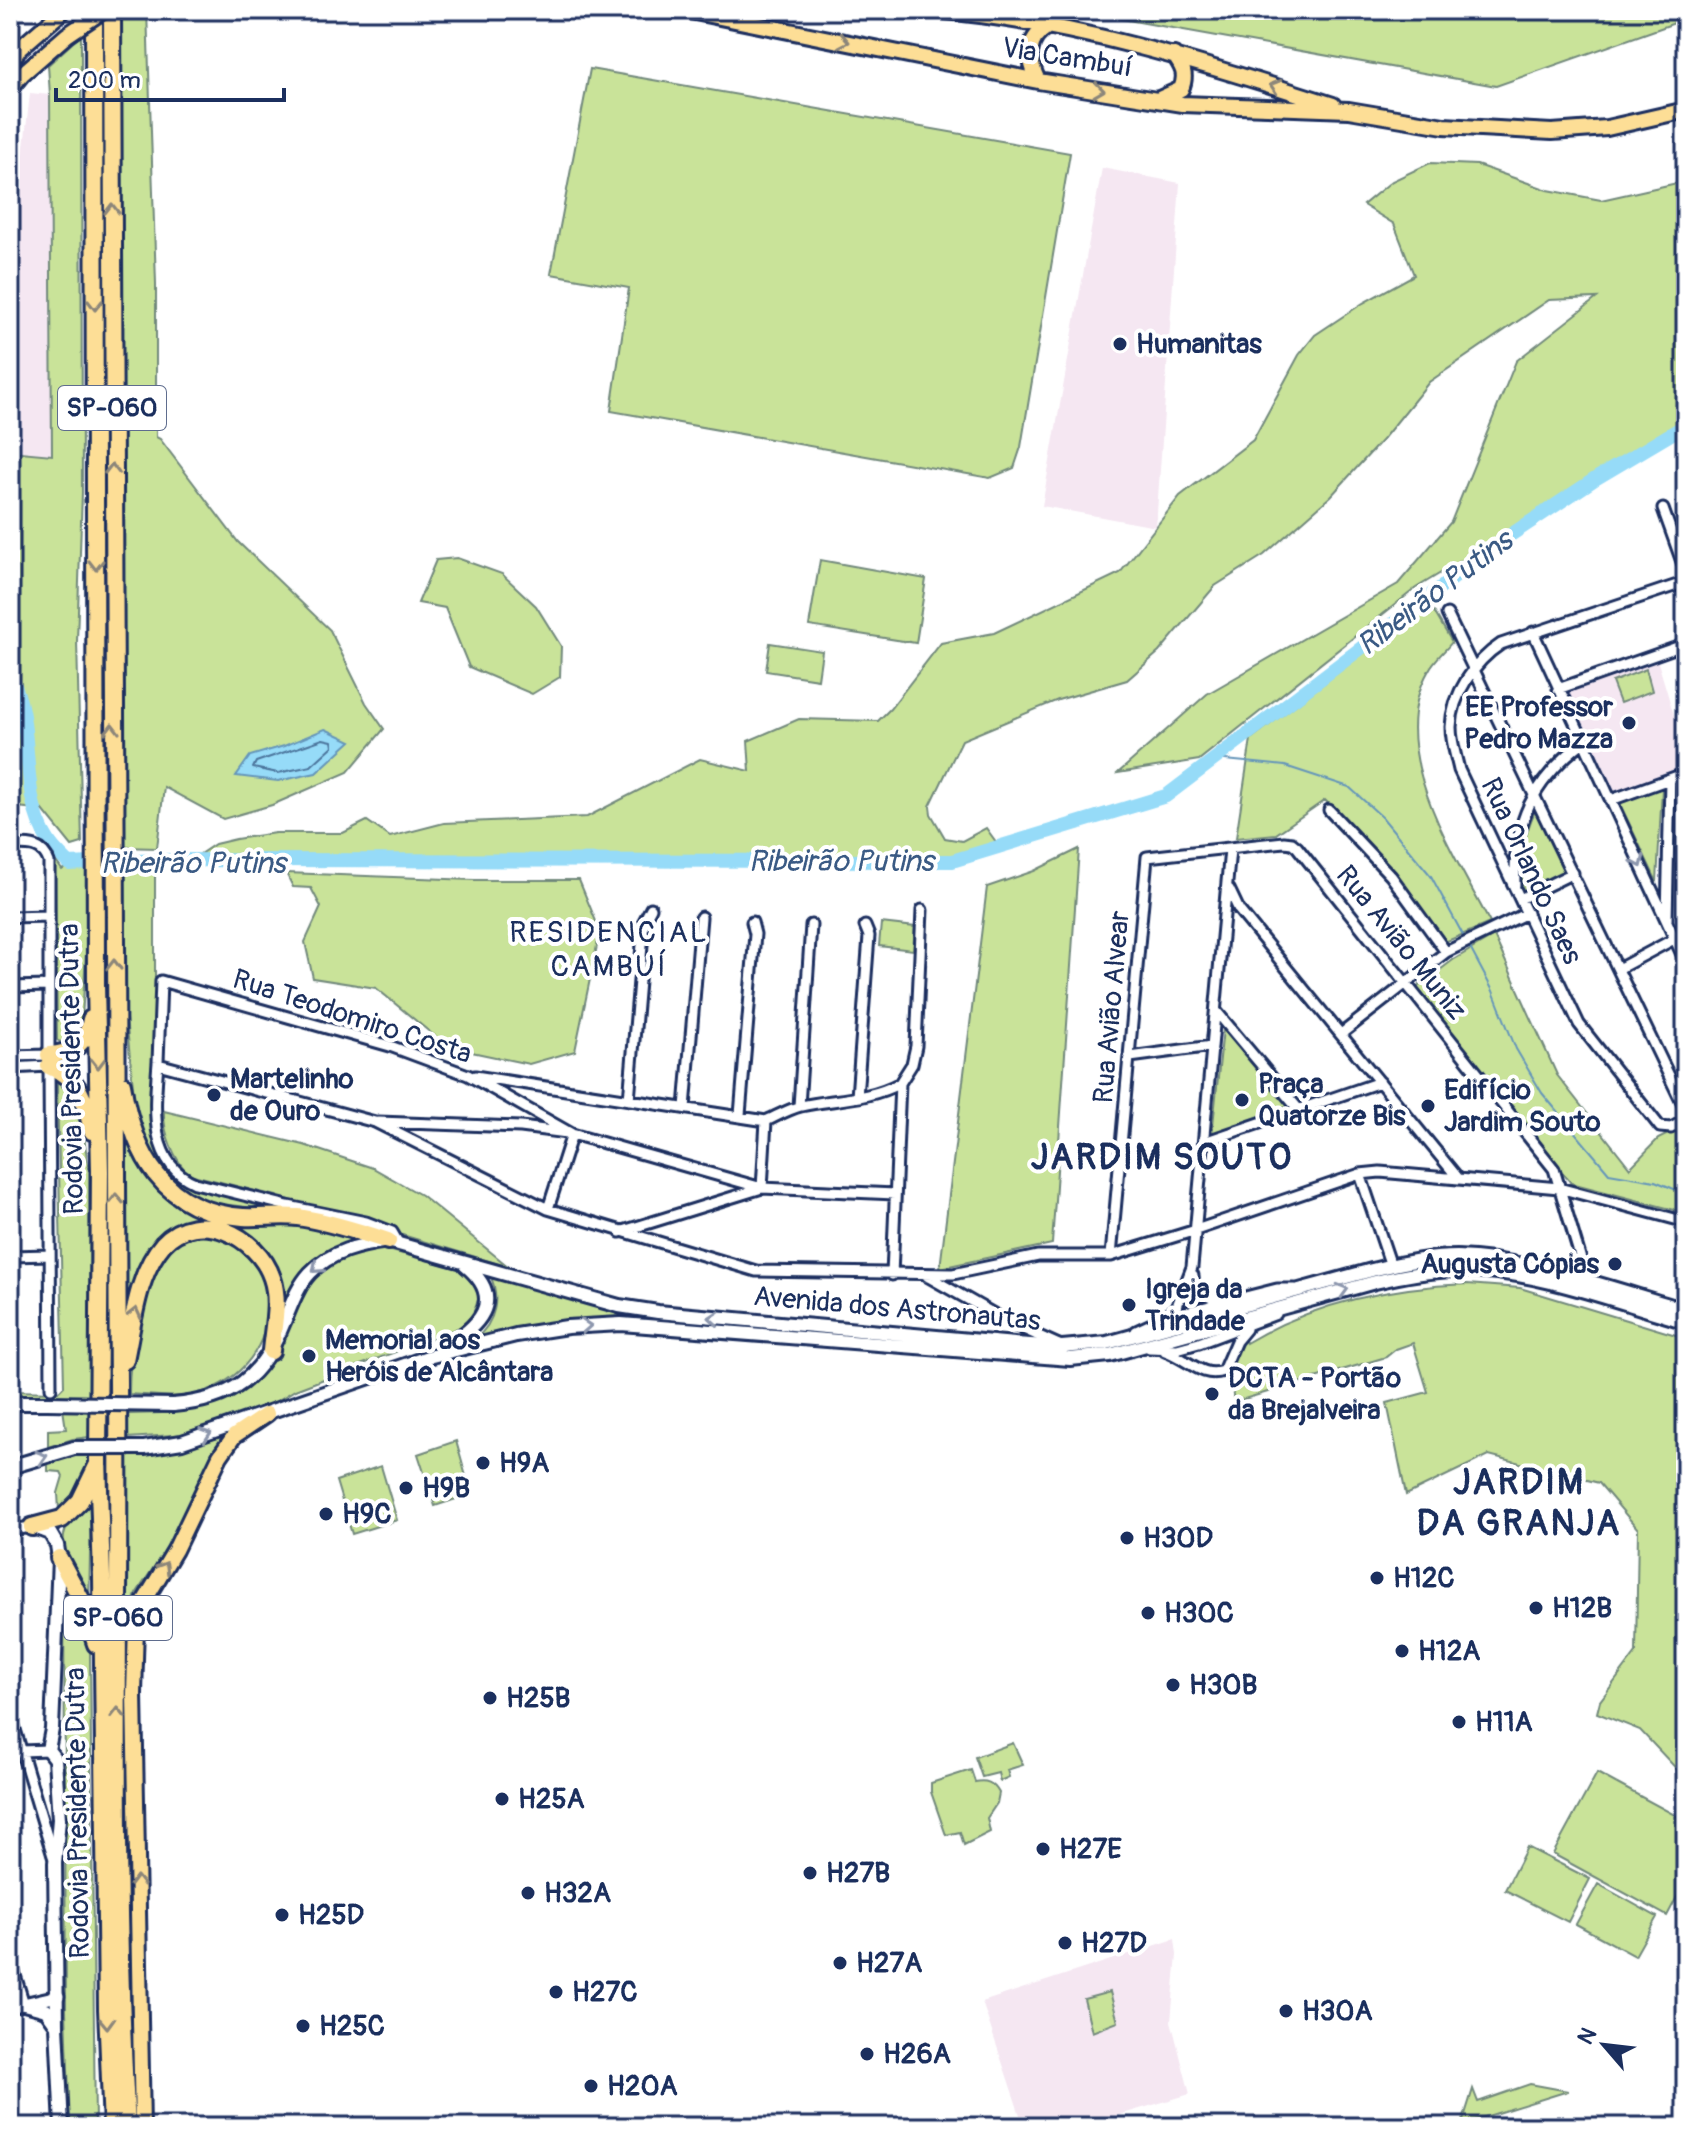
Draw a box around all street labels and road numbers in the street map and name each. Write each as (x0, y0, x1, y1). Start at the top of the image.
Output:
street label: Via Cambuí (999, 30, 1135, 86)
road number: SP-060 (58, 386, 166, 430)
street label: Rua Orlando Saes (1472, 772, 1590, 970)
street label: Rua Avião Muniz (1328, 859, 1474, 1027)
street label: Rua Avião Alvear (1086, 909, 1138, 1105)
street label: Rodovia Presidente Dutra (52, 923, 92, 1215)
street label: Rua Teodomiro Costa (228, 962, 476, 1072)
street label: Avenida dos Astronautas (752, 1279, 1043, 1339)
road number: SP-060 (64, 1596, 172, 1640)
street label: Rodovia Presidente Dutra (58, 1667, 98, 1959)

